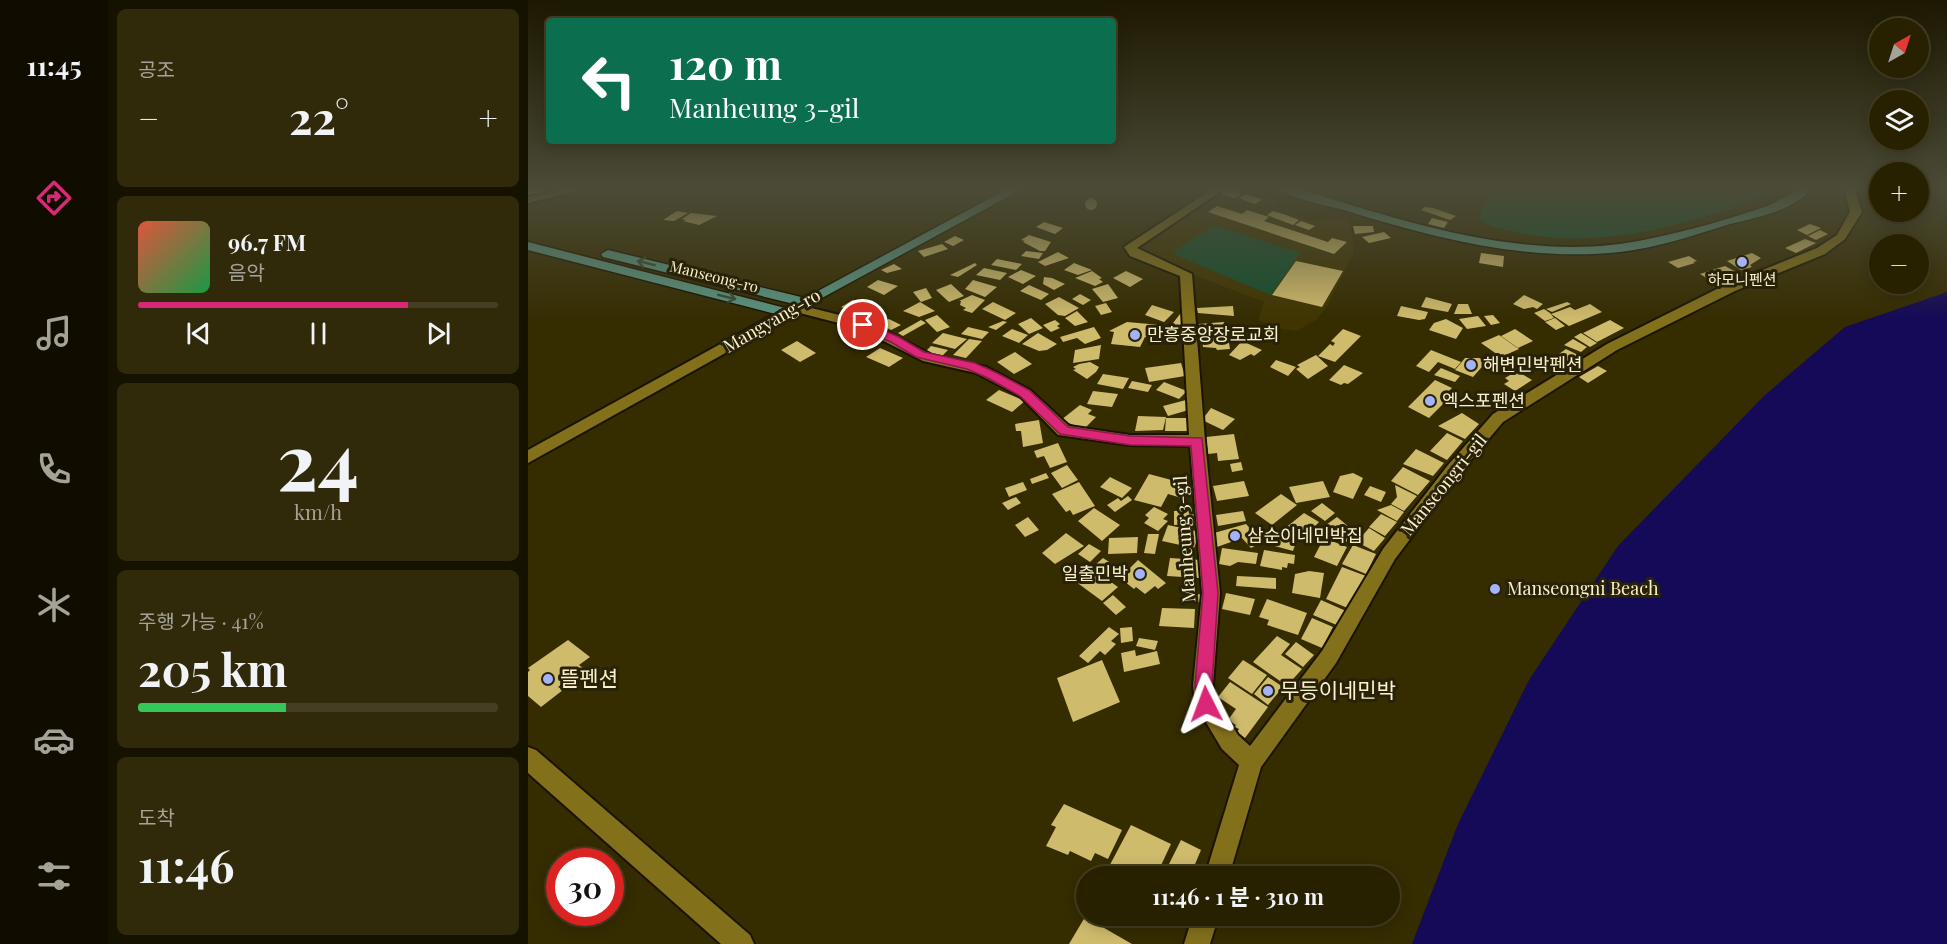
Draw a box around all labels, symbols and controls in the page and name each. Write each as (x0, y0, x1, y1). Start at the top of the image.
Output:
north arrow (1869, 18, 1929, 78)
map controls (1869, 18, 1929, 294)
text: 120 m (669, 35, 782, 91)
icon: left (570, 42, 648, 120)
text: 11:45 (26, 47, 82, 83)
text: 공조 (138, 55, 175, 82)
text: 22° (289, 86, 349, 146)
text: Manheung 3-gil (669, 89, 860, 125)
button: layers (1869, 90, 1929, 150)
text: − (138, 95, 159, 139)
text: + (479, 95, 498, 139)
button: + (1869, 162, 1929, 222)
icon: directions (33, 177, 75, 219)
text: 96.7 FM (228, 227, 306, 257)
button: − (1869, 234, 1929, 294)
street label: Manseong-ro (668, 255, 761, 297)
marker: 하모니펜션 (1735, 255, 1749, 269)
one-way arrow (637, 257, 656, 269)
text: 음악 (228, 258, 265, 285)
place label: 하모니펜션 (1707, 269, 1777, 289)
street label: Mangyang-ro (718, 282, 825, 358)
one-way arrow (717, 292, 736, 304)
pin (837, 299, 888, 350)
icon: arrive (846, 308, 879, 341)
icon: music (33, 312, 75, 354)
icon: previous (182, 317, 215, 350)
icon: pause (302, 317, 335, 350)
icon: next (422, 317, 455, 350)
place label: 만흥중앙장로교회 (1147, 322, 1279, 346)
marker: 만흥중앙장로교회 (1128, 328, 1142, 342)
place label: 해변민박펜션 (1483, 352, 1582, 376)
marker: 해변민박펜션 (1464, 358, 1478, 372)
place label: 엑스포펜션 (1442, 388, 1525, 412)
marker: 엑스포펜션 (1423, 394, 1437, 408)
text: 24 (277, 407, 359, 511)
street label: Manseongri-gil (1395, 429, 1492, 540)
icon: phone (33, 448, 75, 490)
street label: Manheung 3-gil (1168, 475, 1200, 603)
text: km/h (294, 498, 342, 525)
place label: 삼순이네민박집 (1247, 523, 1363, 547)
marker: 삼순이네민박집 (1228, 529, 1242, 543)
place label: 일출민박 (1062, 561, 1128, 585)
marker: 일출민박 (1133, 567, 1147, 581)
place label: Manseongni Beach (1507, 576, 1659, 600)
marker: Manseongni Beach (1488, 582, 1502, 596)
icon: climate (33, 584, 75, 626)
text: 주행 가능 · 41% (138, 607, 264, 634)
text: 205 km (138, 638, 288, 698)
place label: 뜰펜션 (560, 663, 618, 691)
marker: 뜰펜션 (541, 672, 555, 686)
position arrow (1174, 672, 1238, 736)
place label: 무등이네민박 (1280, 675, 1396, 703)
marker: 무등이네민박 (1261, 684, 1275, 698)
icon: car (33, 719, 75, 761)
text: 도착 (138, 803, 175, 830)
text: 11:46 (138, 834, 235, 894)
speed limit sign: 30 (546, 848, 624, 926)
icon: filters (33, 855, 75, 897)
text: 11:46 · 1 분 · 310 m (1152, 881, 1324, 911)

